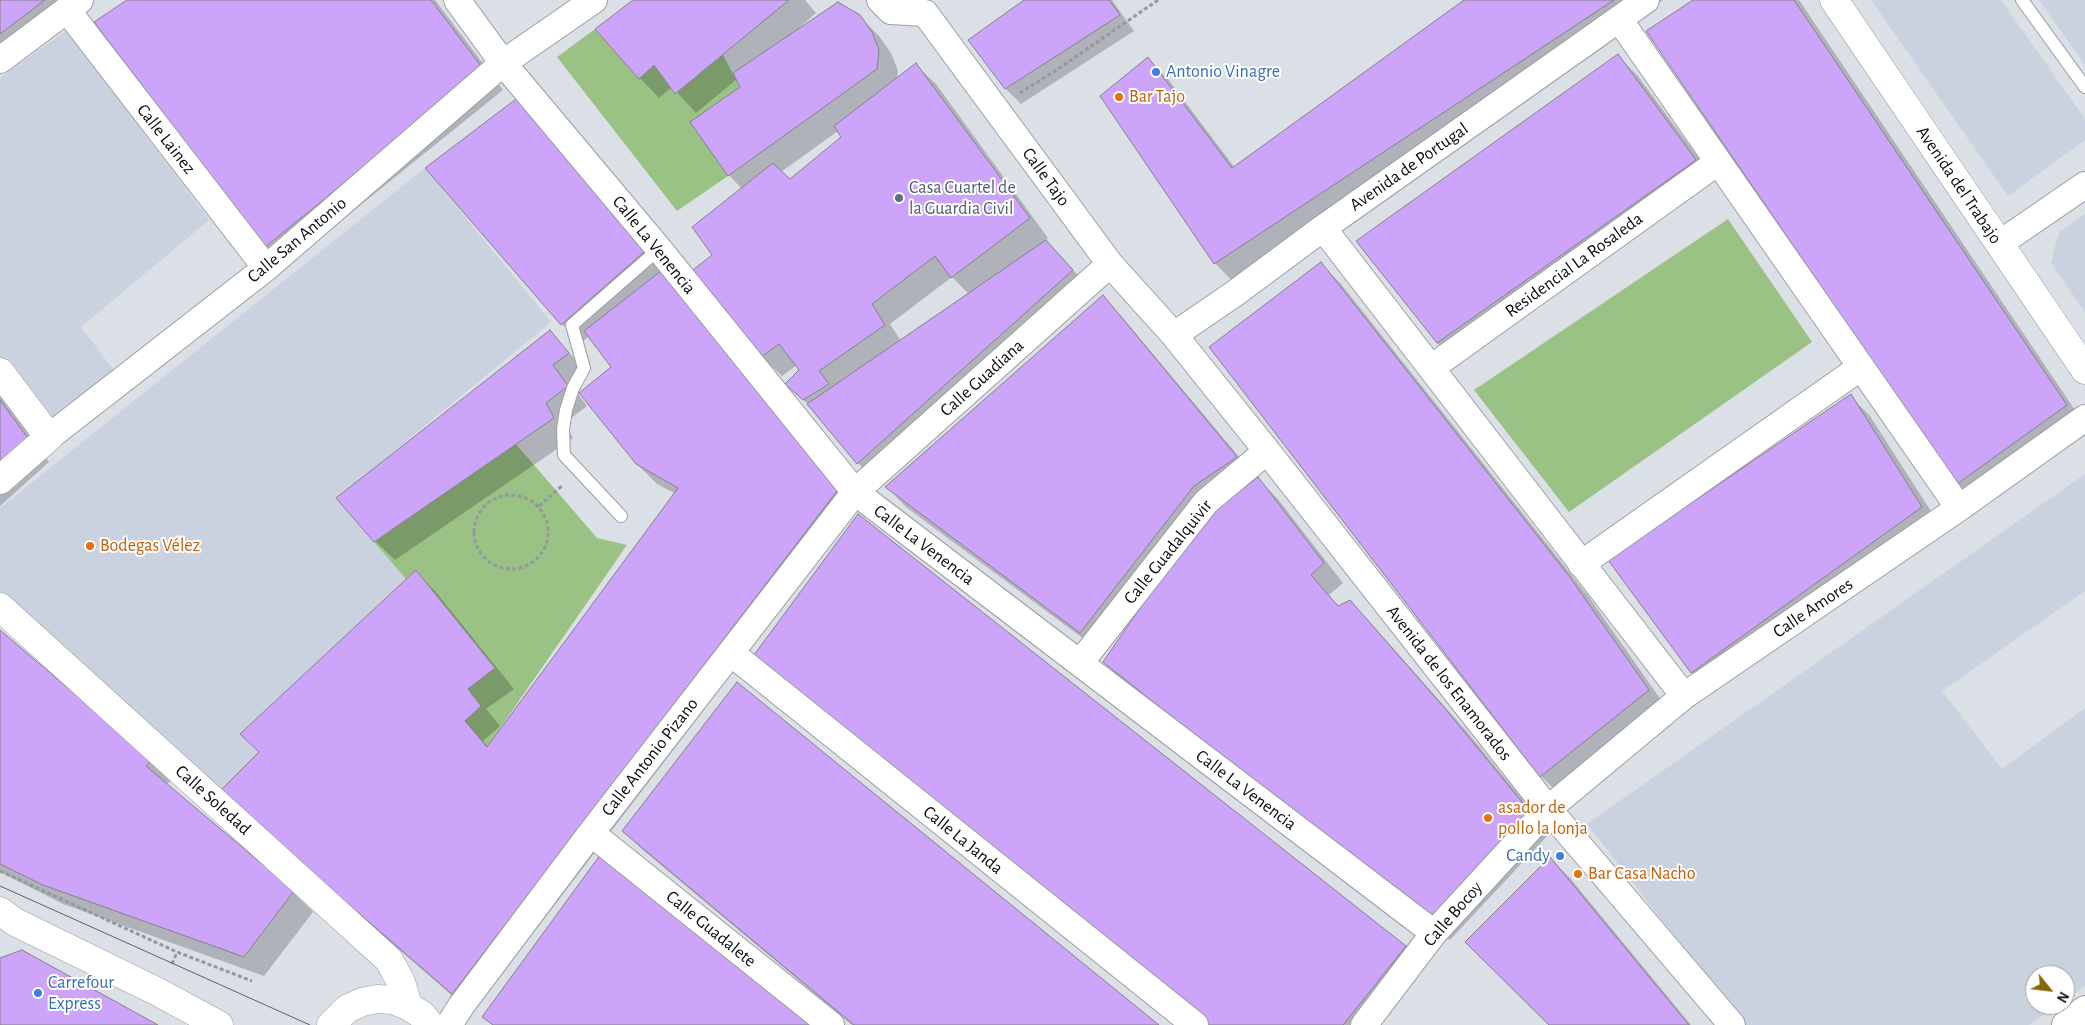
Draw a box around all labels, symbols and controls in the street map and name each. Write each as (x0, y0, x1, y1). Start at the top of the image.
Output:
place label: Antonio Vinagre (1166, 61, 1280, 83)
marker: Antonio Vinagre (1150, 66, 1162, 78)
place label: Bar Tajo (1129, 86, 1185, 108)
marker: Bar Tajo (1113, 91, 1125, 103)
street label: Calle Lainez (132, 100, 200, 178)
street label: Avenida de Portugal (1346, 118, 1472, 216)
street label: Avenida del Trabajo (1912, 122, 2006, 248)
street label: Calle Tajo (1017, 143, 1075, 211)
place label: Casa Cuartel de la Guardia Civil (909, 177, 1016, 220)
street label: Calle La Venencia (608, 191, 700, 299)
street label: Calle San Antonio (243, 192, 351, 288)
marker: Casa Cuartel de la Guardia Civil (893, 192, 905, 204)
street label: Residencial La Rosaleda (1501, 208, 1647, 322)
street label: Calle Guadiana (936, 335, 1028, 421)
street label: Calle Guadalquivir (1119, 495, 1217, 609)
street label: Calle La Venencia (869, 500, 979, 590)
place label: Bodegas Vélez (100, 535, 200, 557)
marker: Bodegas Vélez (84, 540, 96, 552)
street label: Calle Amores (1769, 573, 1857, 643)
street label: Avenida de los Enamorados (1382, 601, 1516, 765)
street label: Calle Antonio Pizano (597, 693, 703, 821)
street label: Calle La Venencia (1191, 745, 1301, 835)
street label: Calle Soledad (171, 760, 255, 840)
place label: asador de pollo la lonja (1498, 797, 1588, 840)
street label: Calle La Janda (919, 801, 1007, 879)
marker: asador de pollo la lonja (1482, 812, 1494, 824)
place label: Candy (1506, 845, 1550, 867)
marker: Candy (1554, 850, 1566, 862)
place label: Bar Casa Nacho (1588, 863, 1696, 885)
marker: Bar Casa Nacho (1572, 868, 1584, 880)
street label: Calle Bocoy (1419, 877, 1487, 951)
street label: Calle Guadalete (661, 886, 761, 972)
north arrow (2025, 965, 2075, 1015)
place label: Carrefour Express (48, 972, 114, 1014)
marker: Carrefour Express (32, 987, 44, 999)
text: N (2054, 989, 2071, 1004)

